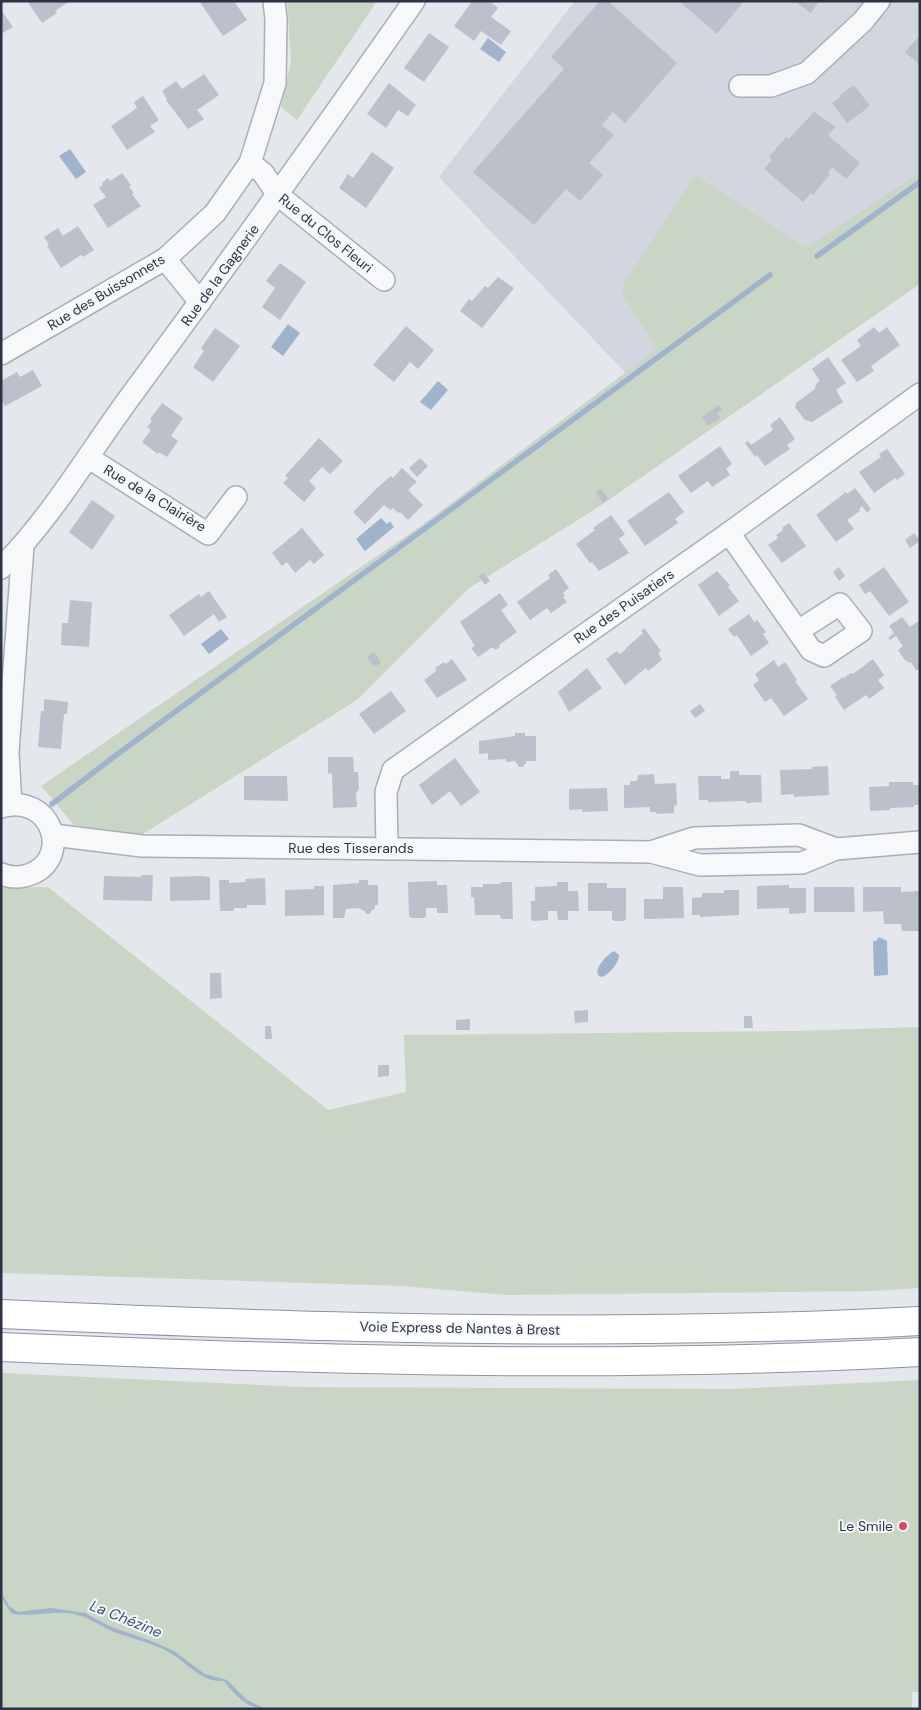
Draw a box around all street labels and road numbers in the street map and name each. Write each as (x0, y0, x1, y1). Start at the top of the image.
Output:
street label: Rue du Clos Fleuri (275, 190, 377, 276)
street label: Rue de la Gagnerie (177, 221, 263, 329)
street label: Rue des Buissonnets (44, 250, 168, 334)
street label: Rue de la Clairière (100, 460, 210, 536)
street label: Rue des Puisatiers (570, 565, 678, 647)
street label: Rue des Tisserands (288, 839, 414, 857)
street label: Voie Express de Nantes à Brest (360, 1317, 560, 1339)

